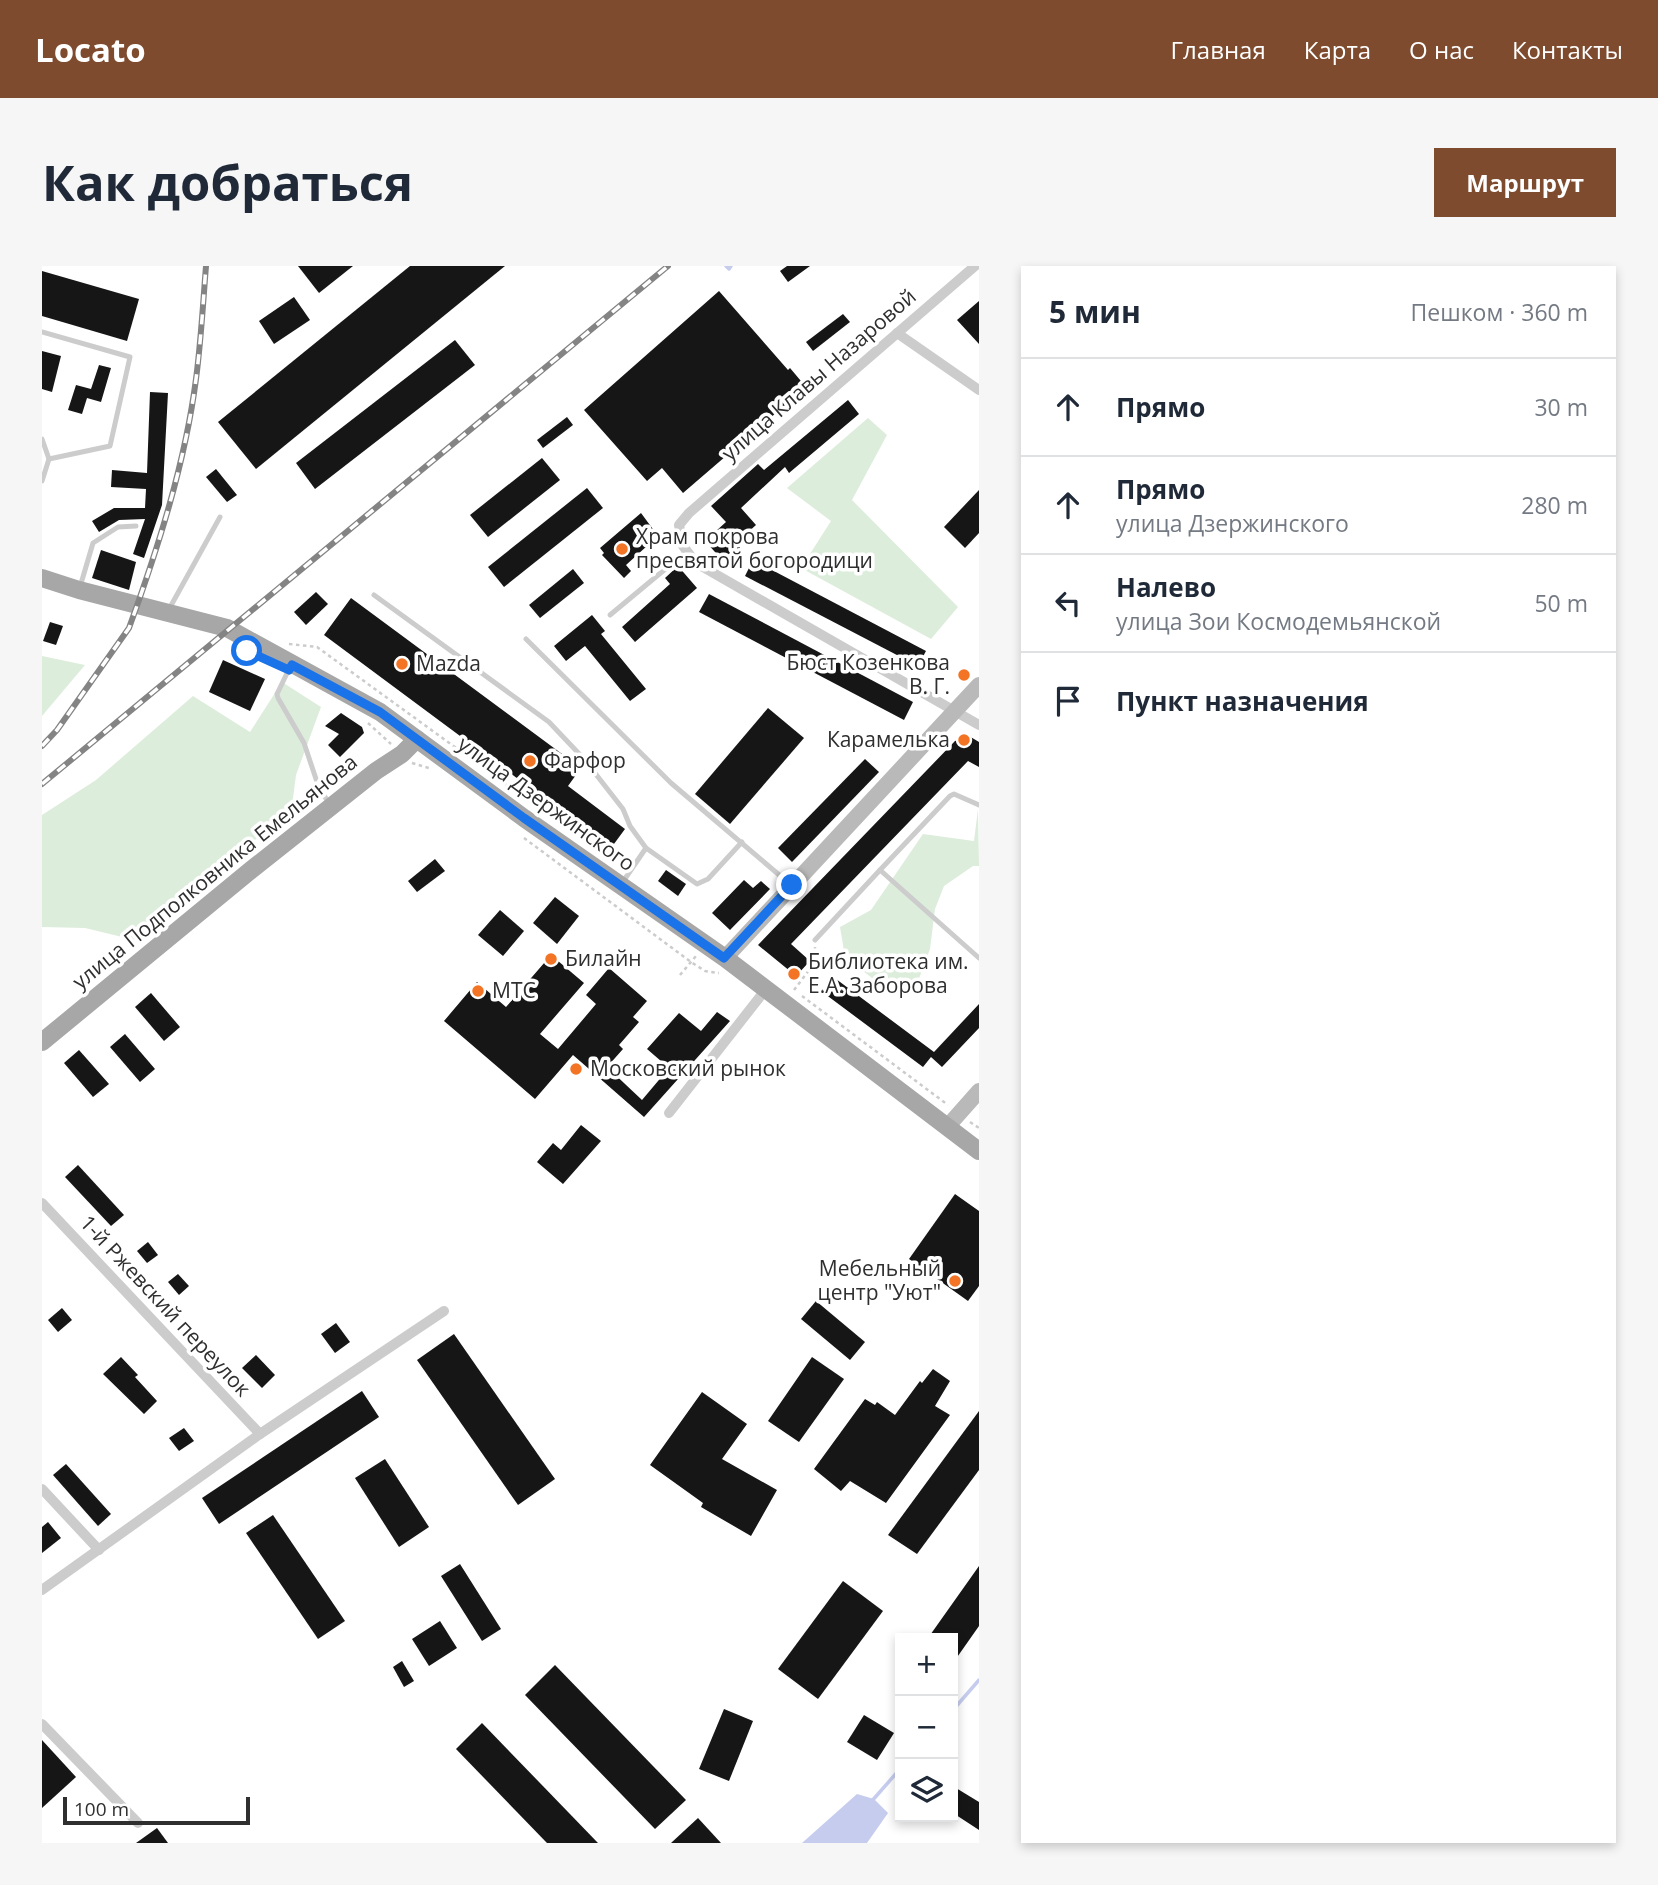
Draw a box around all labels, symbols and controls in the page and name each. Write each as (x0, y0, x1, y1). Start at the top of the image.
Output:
text: Locato (35, 27, 146, 72)
text: Главная (1171, 33, 1266, 66)
text: Карта (1304, 33, 1371, 66)
text: О нас (1409, 33, 1474, 66)
text: Контакты (1512, 33, 1623, 66)
button: Маршрут (1434, 148, 1616, 217)
text: Как добраться (42, 149, 413, 215)
street label: улица Клавы Назаровой (715, 282, 921, 466)
text: 5 мин (1049, 291, 1141, 332)
text: Пешком · 360 m (1411, 296, 1588, 328)
icon: ahead (1049, 388, 1087, 426)
text: Прямо (1116, 389, 1205, 425)
text: 30 m (1534, 391, 1588, 423)
text: Прямо (1116, 471, 1205, 507)
icon: ahead (1049, 486, 1087, 524)
text: 280 m (1521, 489, 1588, 521)
text: улица Дзержинского (1116, 507, 1349, 539)
place label: Храм покрова пресвятой богородици (636, 522, 873, 574)
marker: Храм покрова пресвятой богородици (614, 541, 630, 557)
text: Налево (1116, 569, 1216, 605)
icon: left (1049, 584, 1087, 622)
text: 50 m (1534, 587, 1588, 619)
text: улица Зои Космодемьянской (1116, 605, 1441, 637)
route start (231, 635, 262, 666)
place label: Бюст Козенкова В. Г. (786, 648, 950, 700)
place label: Mazda (416, 649, 481, 677)
marker: Mazda (394, 656, 410, 672)
marker: Бюст Козенкова В. Г. (956, 667, 972, 683)
icon: arrive (1049, 682, 1087, 720)
text: Пункт назначения (1116, 683, 1369, 719)
place label: Карамелька (827, 725, 950, 753)
street label: улица Дзержинского (452, 729, 641, 877)
marker: Карамелька (956, 732, 972, 748)
place label: Фарфор (544, 746, 626, 774)
street label: улица Подполковника Емельянова (66, 748, 362, 995)
marker: Фарфор (522, 753, 538, 769)
route end (776, 869, 807, 900)
place label: Билайн (565, 944, 642, 972)
place label: Библиотека им. Е.А. Заборова (808, 947, 969, 999)
marker: Билайн (543, 951, 559, 967)
marker: Библиотека им. Е.А. Заборова (786, 966, 802, 982)
place label: МТС (492, 976, 536, 1004)
marker: МТС (470, 983, 486, 999)
place label: Московский рынок (590, 1054, 786, 1082)
marker: Московский рынок (568, 1061, 584, 1077)
street label: 1-й Ржевский переулок (74, 1209, 257, 1402)
place label: Мебельный центр "Уют" (818, 1254, 941, 1306)
marker: Мебельный центр "Уют" (947, 1273, 963, 1289)
map controls (895, 1633, 958, 1822)
button: + (895, 1633, 958, 1696)
button: − (895, 1696, 958, 1759)
button: layers (895, 1759, 958, 1822)
scale bar (63, 1794, 250, 1826)
text: 100 m (74, 1796, 129, 1822)

